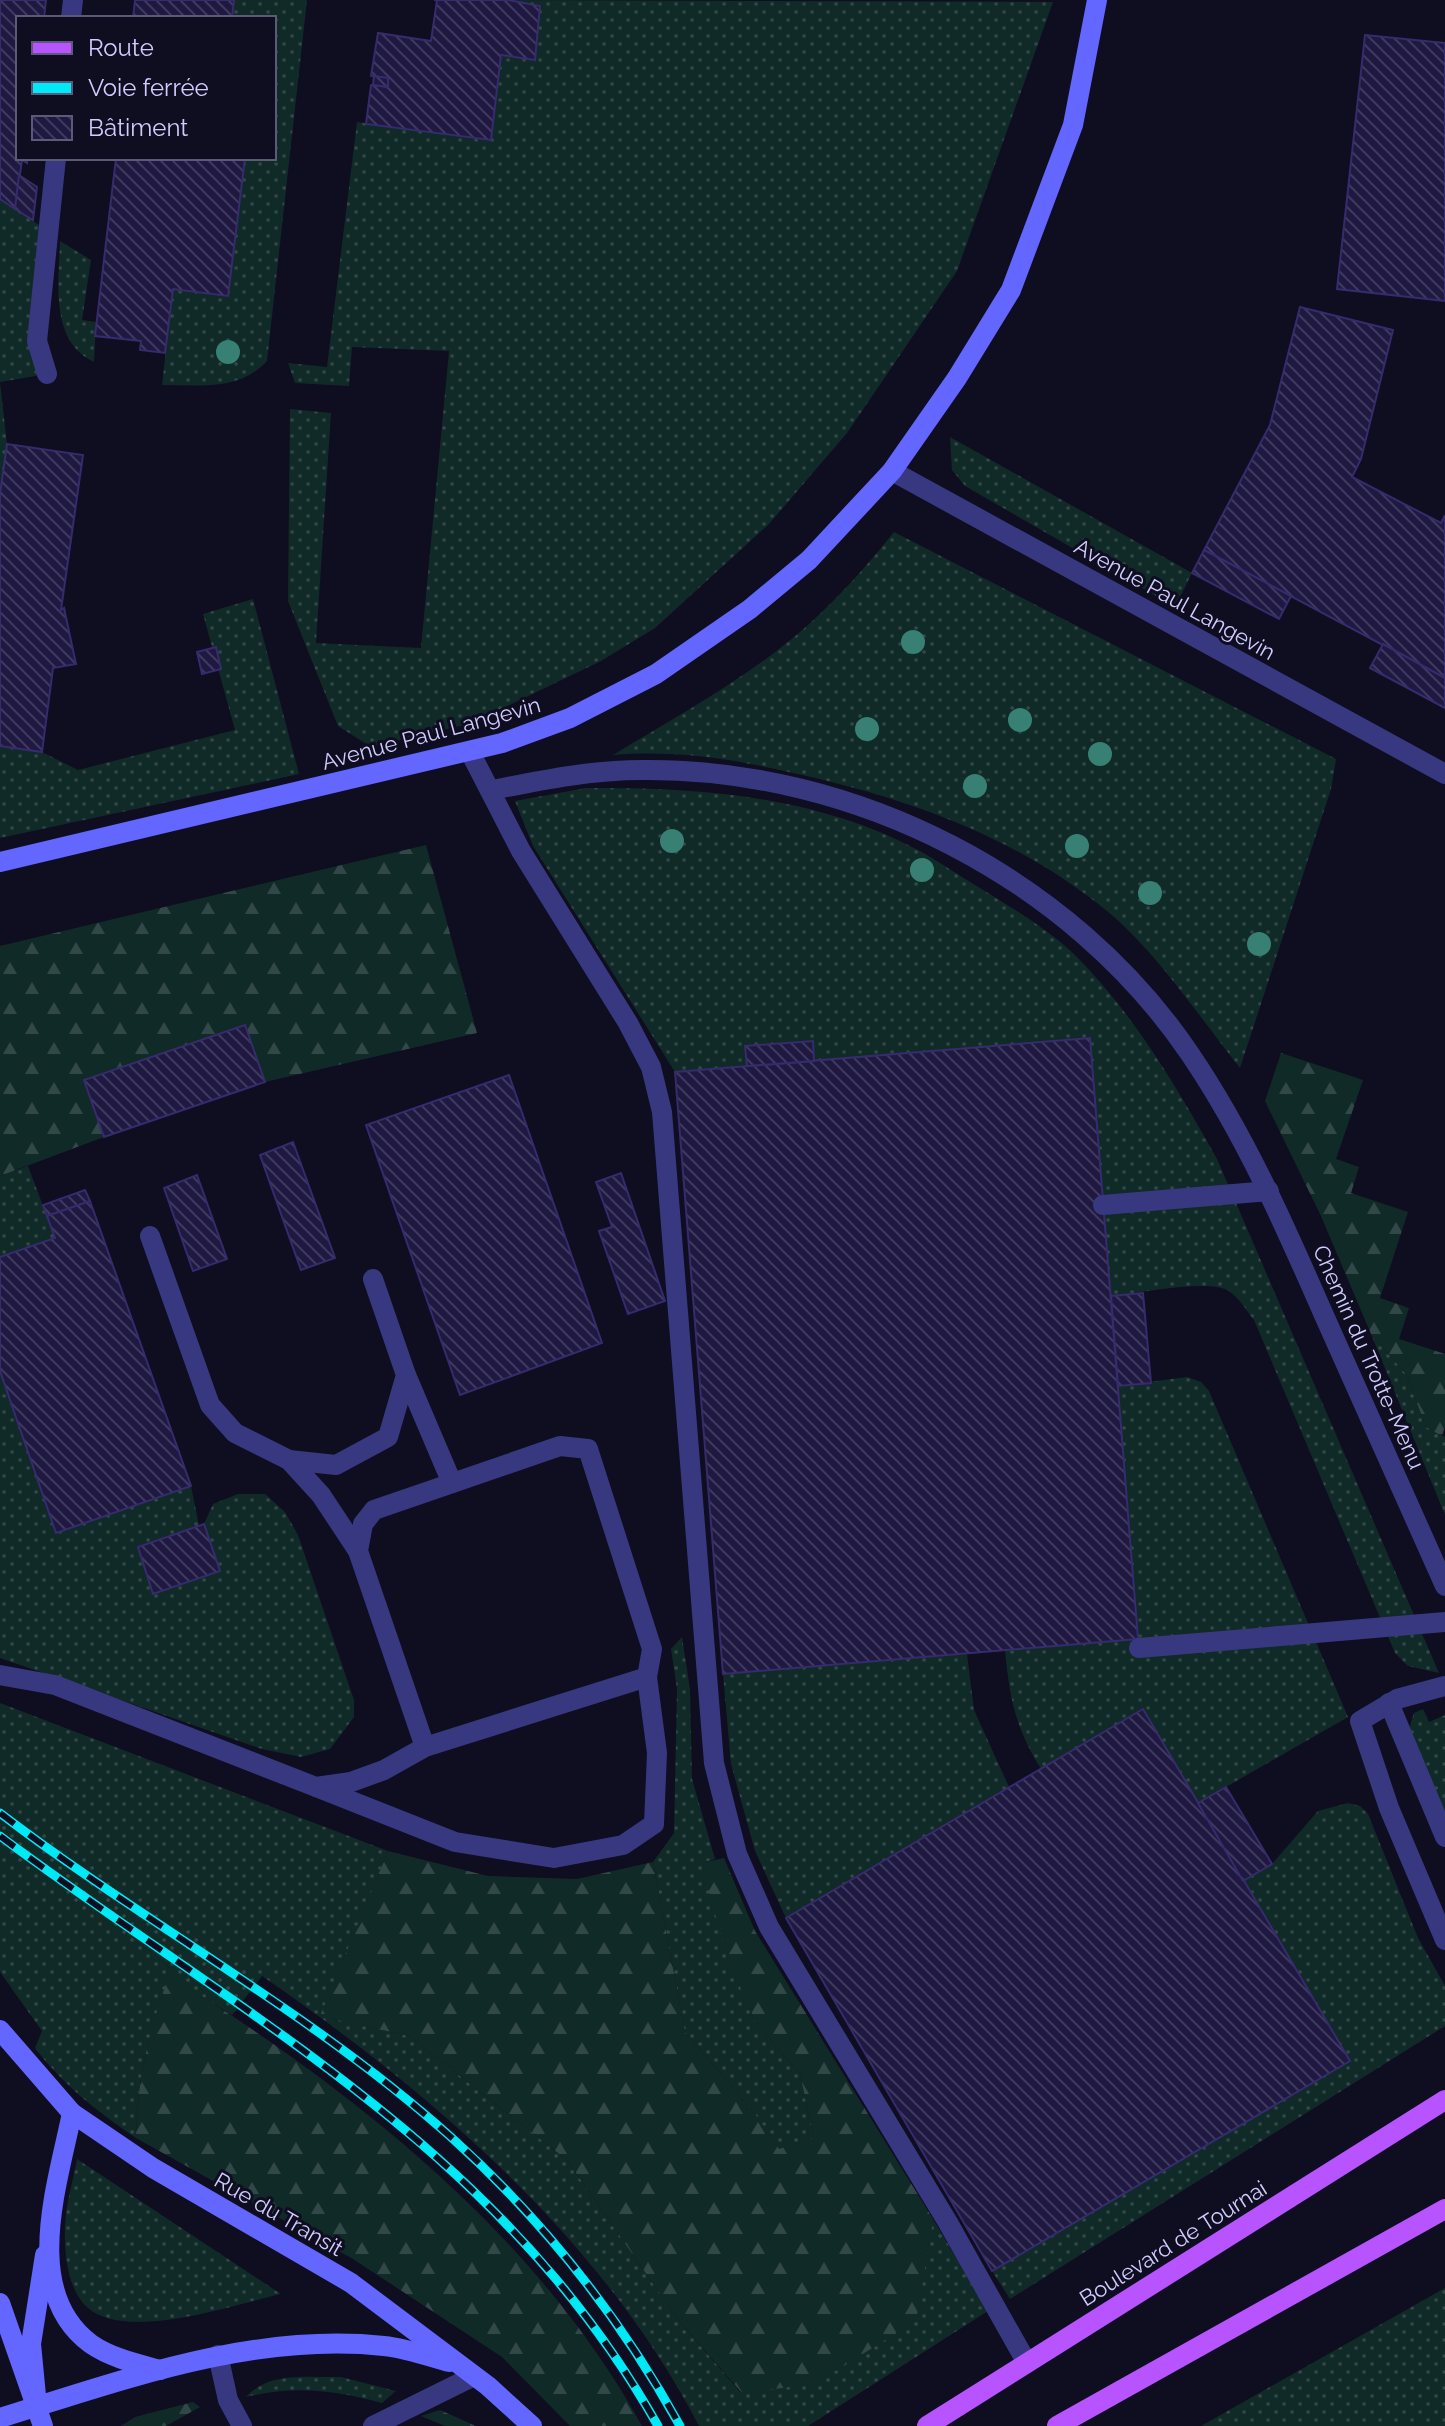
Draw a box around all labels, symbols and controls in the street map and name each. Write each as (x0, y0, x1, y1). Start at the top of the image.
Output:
legend (16, 16, 276, 160)
text: Route (88, 33, 154, 62)
text: Voie ferrée (88, 73, 209, 102)
text: Bâtiment (88, 113, 188, 142)
street label: Avenue Paul Langevin (1070, 533, 1280, 665)
street label: Avenue Paul Langevin (319, 691, 543, 775)
street label: Chemin du Trotte-Menu (1308, 1241, 1430, 1473)
street label: Rue du Transit (210, 2167, 348, 2262)
street label: Boulevard de Tournai (1075, 2175, 1271, 2311)

